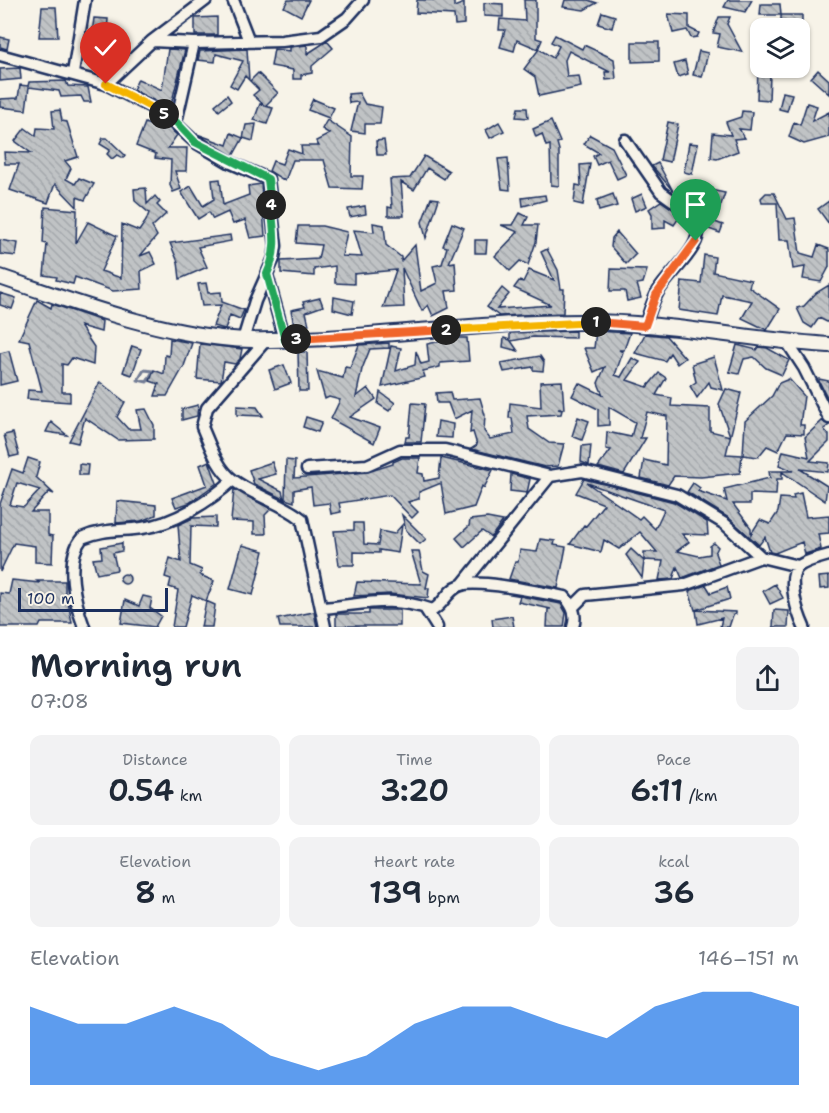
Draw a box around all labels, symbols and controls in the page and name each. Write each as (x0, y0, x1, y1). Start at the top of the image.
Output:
map controls (750, 18, 810, 78)
button: layers (750, 18, 810, 78)
pin (80, 22, 131, 84)
icon: check (89, 31, 122, 64)
pin: 5 (149, 99, 179, 129)
text: 5 (159, 103, 169, 124)
pin (670, 179, 721, 241)
icon: arrive (679, 188, 712, 221)
pin: 4 (256, 190, 286, 220)
text: 4 (265, 194, 277, 215)
pin: 1 (581, 307, 611, 337)
text: 1 (592, 311, 600, 332)
pin: 2 (431, 315, 461, 345)
text: 2 (440, 319, 452, 340)
pin: 3 (281, 324, 311, 354)
text: 3 (290, 328, 302, 349)
scale bar (18, 585, 168, 612)
text: 100 m (27, 588, 75, 609)
text: Morning run (30, 643, 242, 688)
button: share (736, 647, 799, 710)
text: 07:08 (30, 688, 89, 714)
text: Distance (122, 749, 188, 770)
text: Time (396, 749, 433, 770)
text: Pace (656, 749, 691, 770)
text: 0.54 (108, 770, 174, 811)
text: 3:20 (380, 770, 449, 811)
text: 6:11 (630, 770, 683, 811)
text: km (174, 785, 202, 806)
text: /km (683, 785, 717, 806)
text: Elevation (119, 851, 191, 872)
text: Heart rate (374, 851, 455, 872)
text: kcal (658, 851, 689, 872)
text: 8 (135, 872, 156, 913)
text: 139 (369, 872, 422, 913)
text: 36 (653, 872, 695, 913)
text: m (156, 887, 175, 908)
text: bpm (422, 887, 460, 908)
text: Elevation (30, 945, 120, 971)
text: 146–151 m (698, 945, 799, 971)

